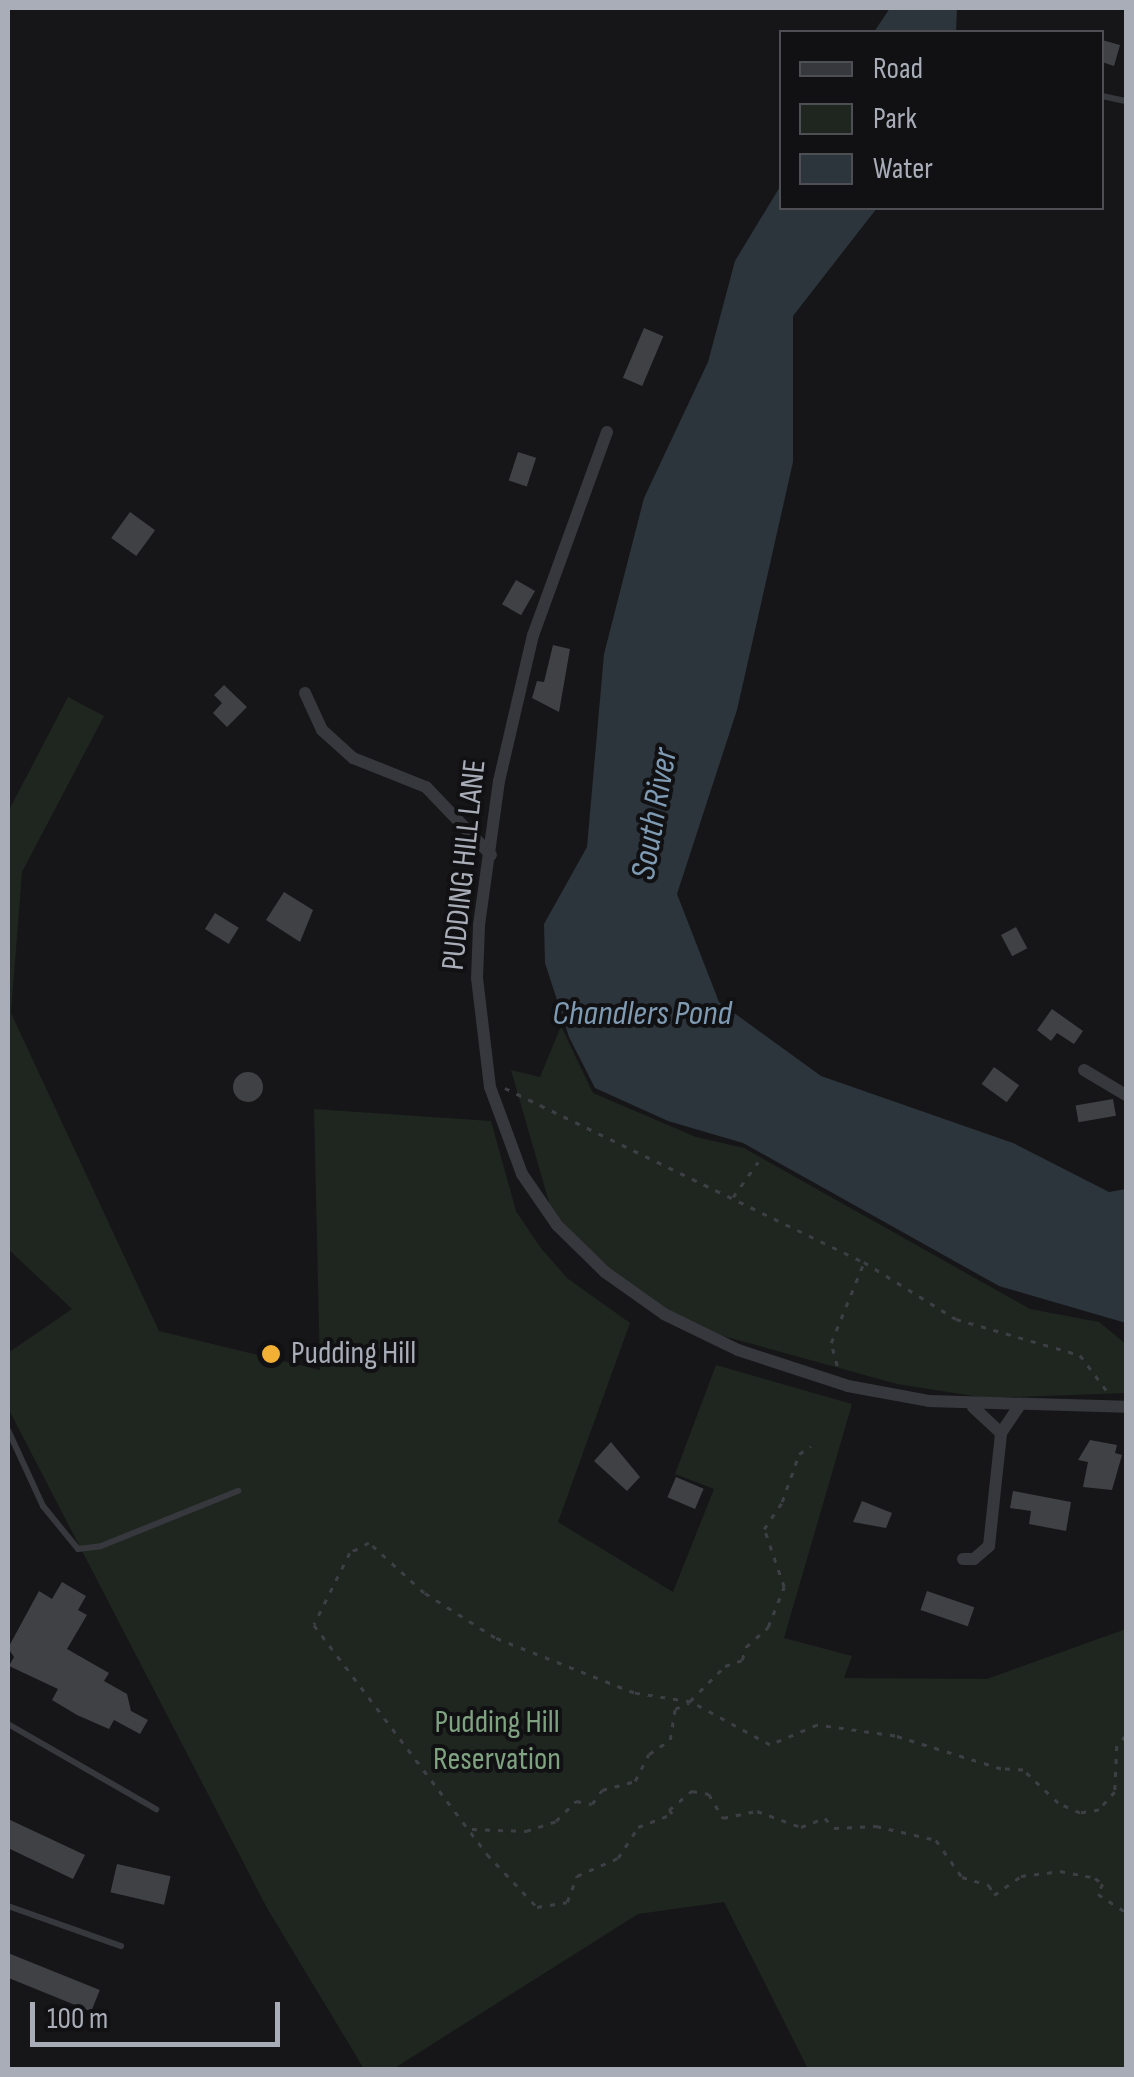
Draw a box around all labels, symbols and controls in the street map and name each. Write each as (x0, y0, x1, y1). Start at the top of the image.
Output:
legend (779, 30, 1104, 210)
text: Road (873, 51, 923, 87)
text: Park (873, 101, 917, 137)
text: Water (873, 151, 933, 187)
water label: South River (623, 745, 687, 883)
street label: PUDDING HILL LANE (435, 758, 495, 972)
water label: Chandlers Pond (552, 993, 732, 1035)
place label: Pudding Hill (291, 1335, 416, 1373)
marker: Pudding Hill (260, 1343, 282, 1365)
park label: Pudding Hill Reservation (433, 1705, 561, 1780)
scale bar (35, 1982, 285, 2044)
text: 100 m (47, 2001, 108, 2037)

